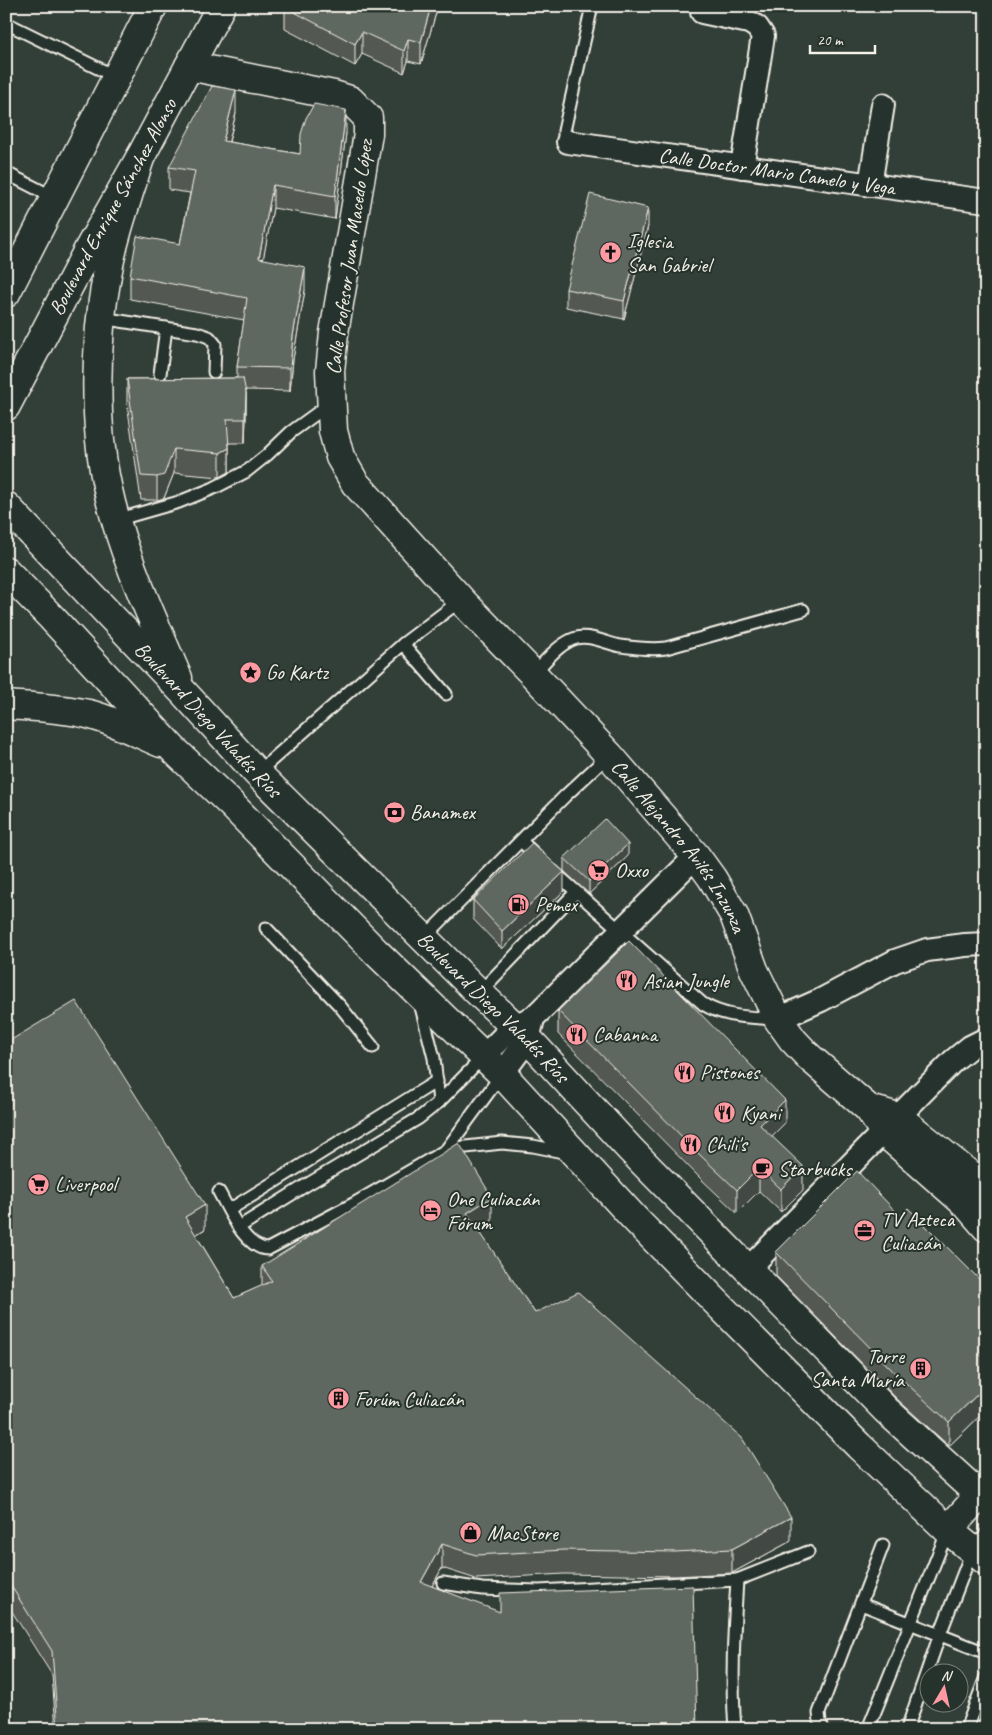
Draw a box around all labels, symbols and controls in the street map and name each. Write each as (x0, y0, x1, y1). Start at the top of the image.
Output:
scale bar (810, 22, 874, 54)
text: 20 m (817, 31, 844, 50)
street label: Boulevard Enrique Sánchez Alonso (43, 93, 183, 320)
street label: Calle Profesor Juan Macedo López (320, 135, 379, 376)
street label: Calle Doctor Mario Camelo y Vega (657, 142, 899, 201)
place label: Iglesia San Gabriel (627, 228, 714, 278)
church icon: Iglesia San Gabriel (599, 241, 623, 265)
street label: Boulevard Diego Valadés Ríos (129, 636, 288, 804)
place label: Go Kartz (266, 659, 329, 685)
place icon: Go Kartz (238, 660, 262, 684)
street label: Calle Alejandro Avilés Inzunza (606, 754, 753, 938)
place label: Banamex (410, 799, 477, 825)
bank icon: Banamex (382, 800, 406, 824)
place label: Oxxo (615, 857, 649, 883)
supermarket icon: Oxxo (587, 858, 611, 882)
place label: Pemex (535, 891, 579, 917)
fuel station icon: Pemex (507, 892, 531, 916)
street label: Boulevard Diego Valadés Ríos (412, 926, 576, 1089)
place label: Asian Jungle (643, 968, 731, 994)
restaurant icon: Asian Jungle (615, 969, 639, 993)
place label: Cabanna (593, 1021, 660, 1047)
restaurant icon: Cabanna (565, 1022, 589, 1046)
place label: Pistones (700, 1059, 761, 1085)
restaurant icon: Pistones (672, 1060, 696, 1084)
place label: Kyani (741, 1100, 783, 1126)
restaurant icon: Kyani (713, 1101, 737, 1125)
place label: Chili's (706, 1131, 749, 1157)
restaurant icon: Chili's (678, 1132, 702, 1156)
place label: Starbucks (778, 1156, 853, 1182)
cafe icon: Starbucks (750, 1157, 774, 1181)
place label: Liverpool (55, 1171, 119, 1197)
supermarket icon: Liverpool (27, 1172, 51, 1196)
place label: One Culiacán Fórum (447, 1186, 540, 1236)
hotel icon: One Culiacán Fórum (419, 1199, 443, 1223)
place label: TV Azteca Culiacán (881, 1206, 956, 1256)
office icon: TV Azteca Culiacán (853, 1219, 877, 1243)
place label: Torre Santa María (811, 1343, 906, 1393)
building icon: Torre Santa María (908, 1356, 932, 1380)
place label: Forúm Culiacán (355, 1386, 464, 1412)
building icon: Forúm Culiacán (327, 1387, 351, 1411)
place label: MacStore (487, 1520, 559, 1546)
shop icon: MacStore (459, 1521, 483, 1545)
north arrow (920, 1662, 970, 1712)
text: N (940, 1667, 954, 1685)

